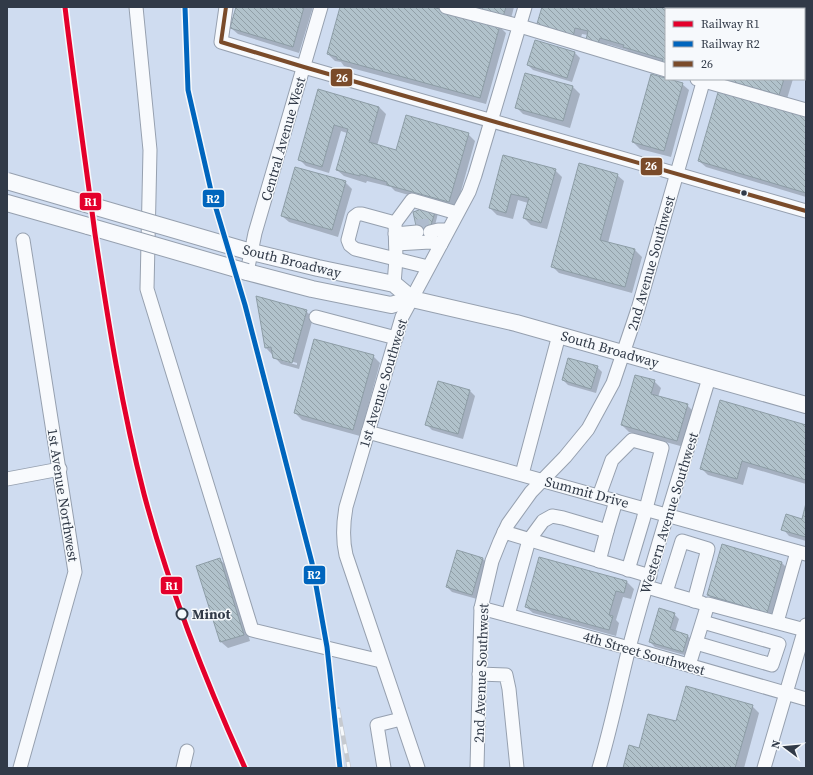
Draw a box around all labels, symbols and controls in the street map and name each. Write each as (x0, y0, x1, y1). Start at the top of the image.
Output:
legend (665, 8, 805, 80)
text: Railway R1 (701, 16, 760, 32)
text: Railway R2 (701, 36, 760, 52)
text: 26 (701, 56, 713, 72)
line badge: 26 (330, 68, 353, 87)
text: 26 (336, 71, 348, 86)
street label: Central Avenue West (256, 74, 310, 203)
line badge: 26 (640, 157, 663, 176)
text: 26 (645, 159, 657, 174)
unlabelled marker (739, 188, 749, 198)
line badge: R2 (202, 189, 225, 208)
line badge: R1 (79, 192, 102, 211)
text: R2 (206, 192, 220, 207)
street label: 2nd Avenue Southwest (622, 193, 680, 333)
text: R1 (84, 195, 98, 210)
street label: South Broadway (241, 239, 344, 283)
street label: 1st Avenue Southwest (354, 316, 412, 450)
street label: South Broadway (559, 325, 662, 373)
street label: 1st Avenue Northwest (43, 427, 83, 564)
street label: Western Avenue Southwest (635, 429, 703, 596)
street label: Summit Drive (543, 471, 631, 513)
line badge: R2 (303, 565, 326, 585)
text: R2 (307, 568, 321, 583)
line badge: R1 (160, 576, 183, 595)
text: R1 (165, 579, 179, 594)
street label: 2nd Avenue Southwest (469, 602, 493, 743)
place label: Minot (192, 604, 231, 624)
marker: Minot (175, 607, 189, 621)
street label: 4th Street Southwest (581, 626, 708, 680)
north arrow (765, 727, 805, 767)
text: N (768, 738, 784, 750)

